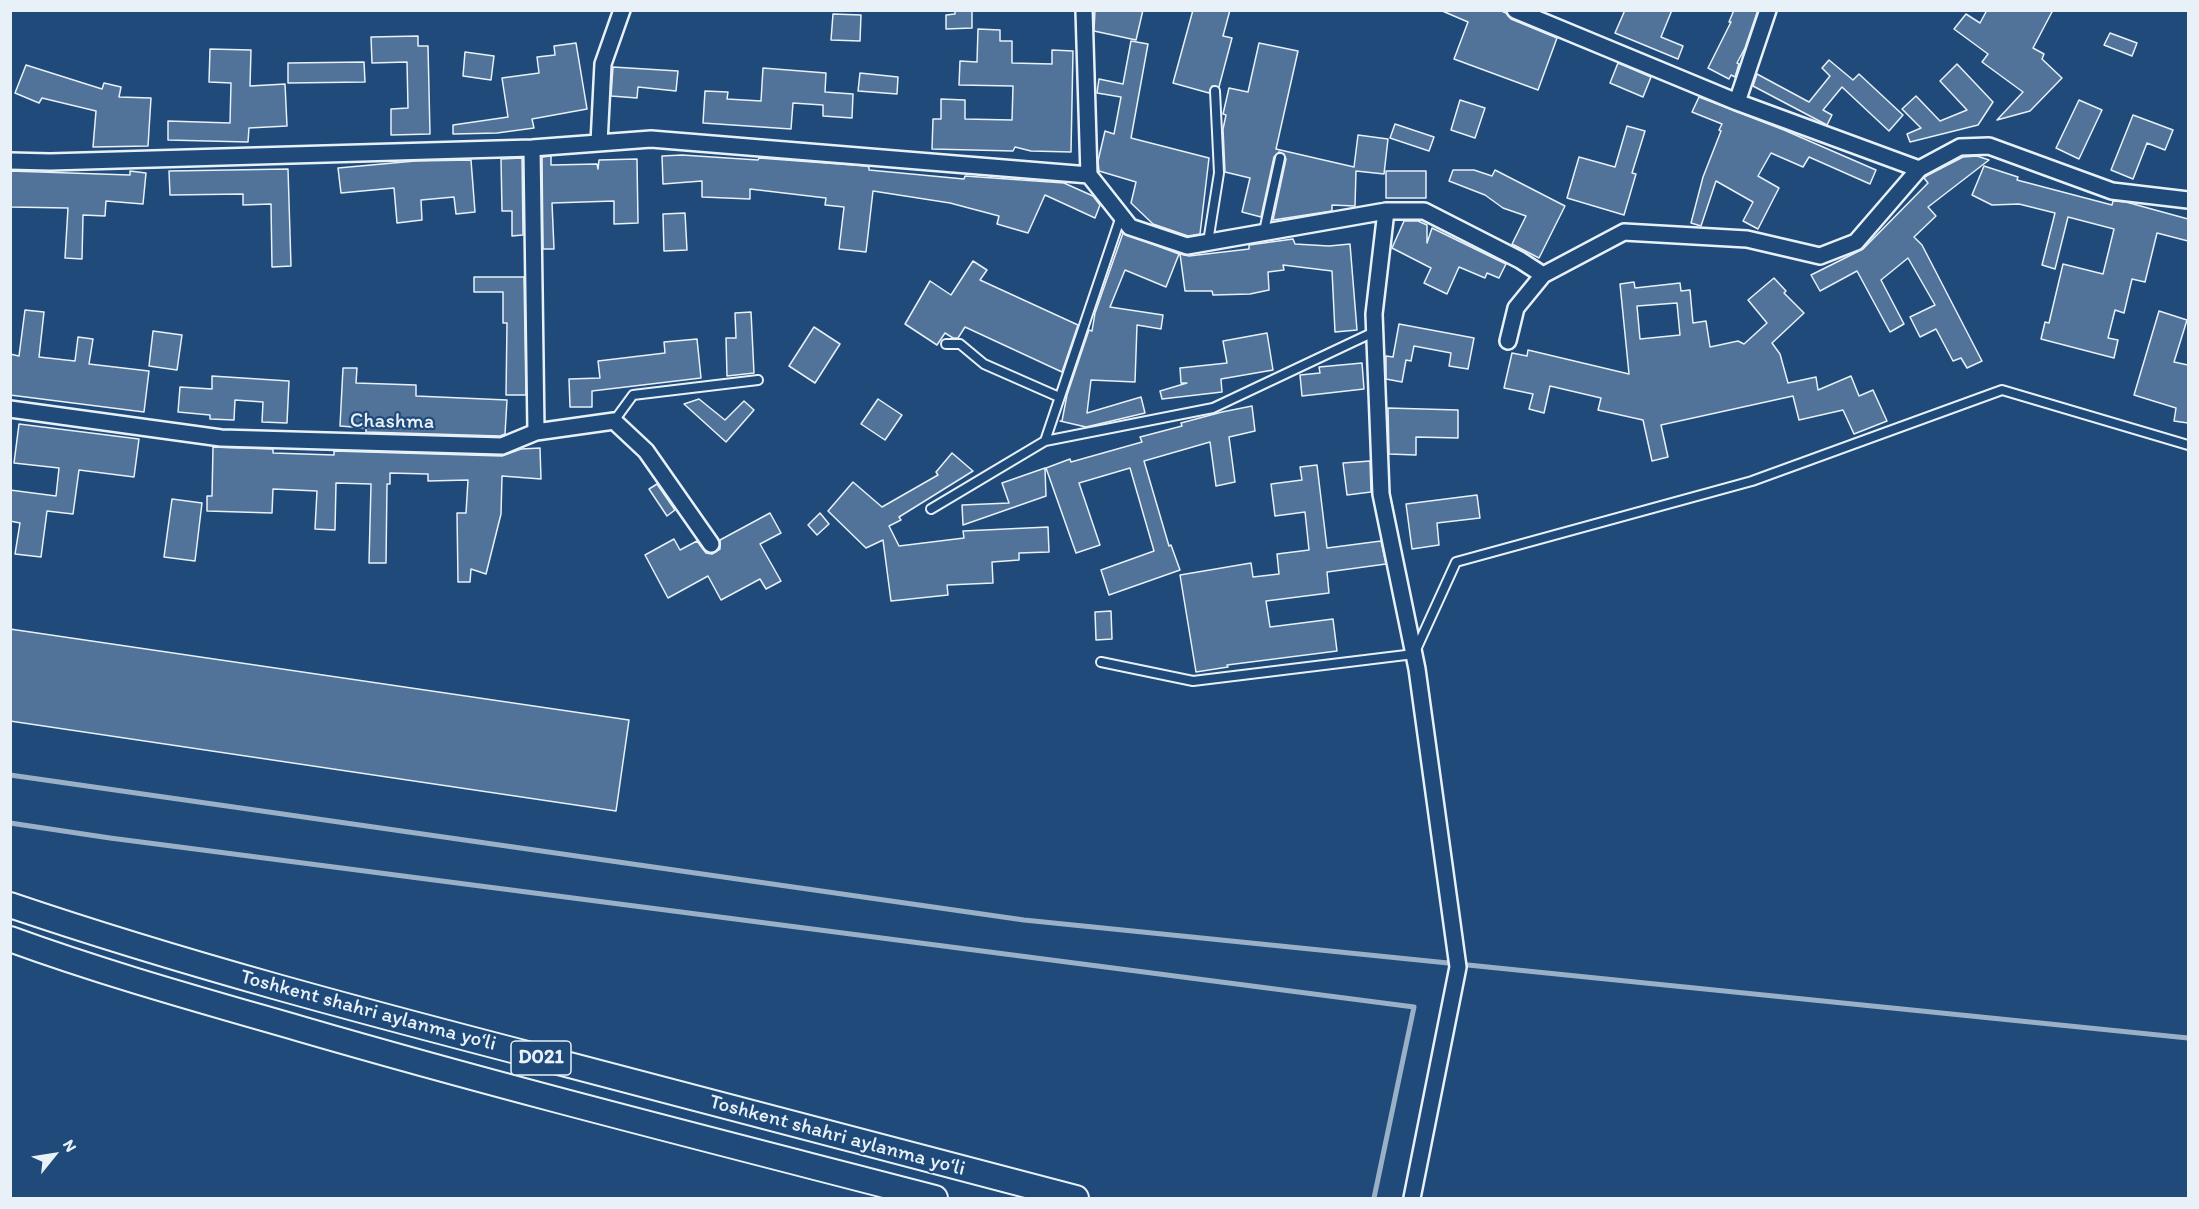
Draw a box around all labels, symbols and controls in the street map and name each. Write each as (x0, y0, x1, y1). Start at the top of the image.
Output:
street label: Chashma (350, 409, 434, 435)
street label: Toshkent shahri aylanma yoʻli (237, 965, 499, 1057)
road number: D021 (511, 1041, 571, 1075)
street label: Toshkent shahri aylanma yoʻli (706, 1090, 968, 1182)
north arrow (24, 1125, 84, 1185)
text: N (59, 1136, 81, 1155)

